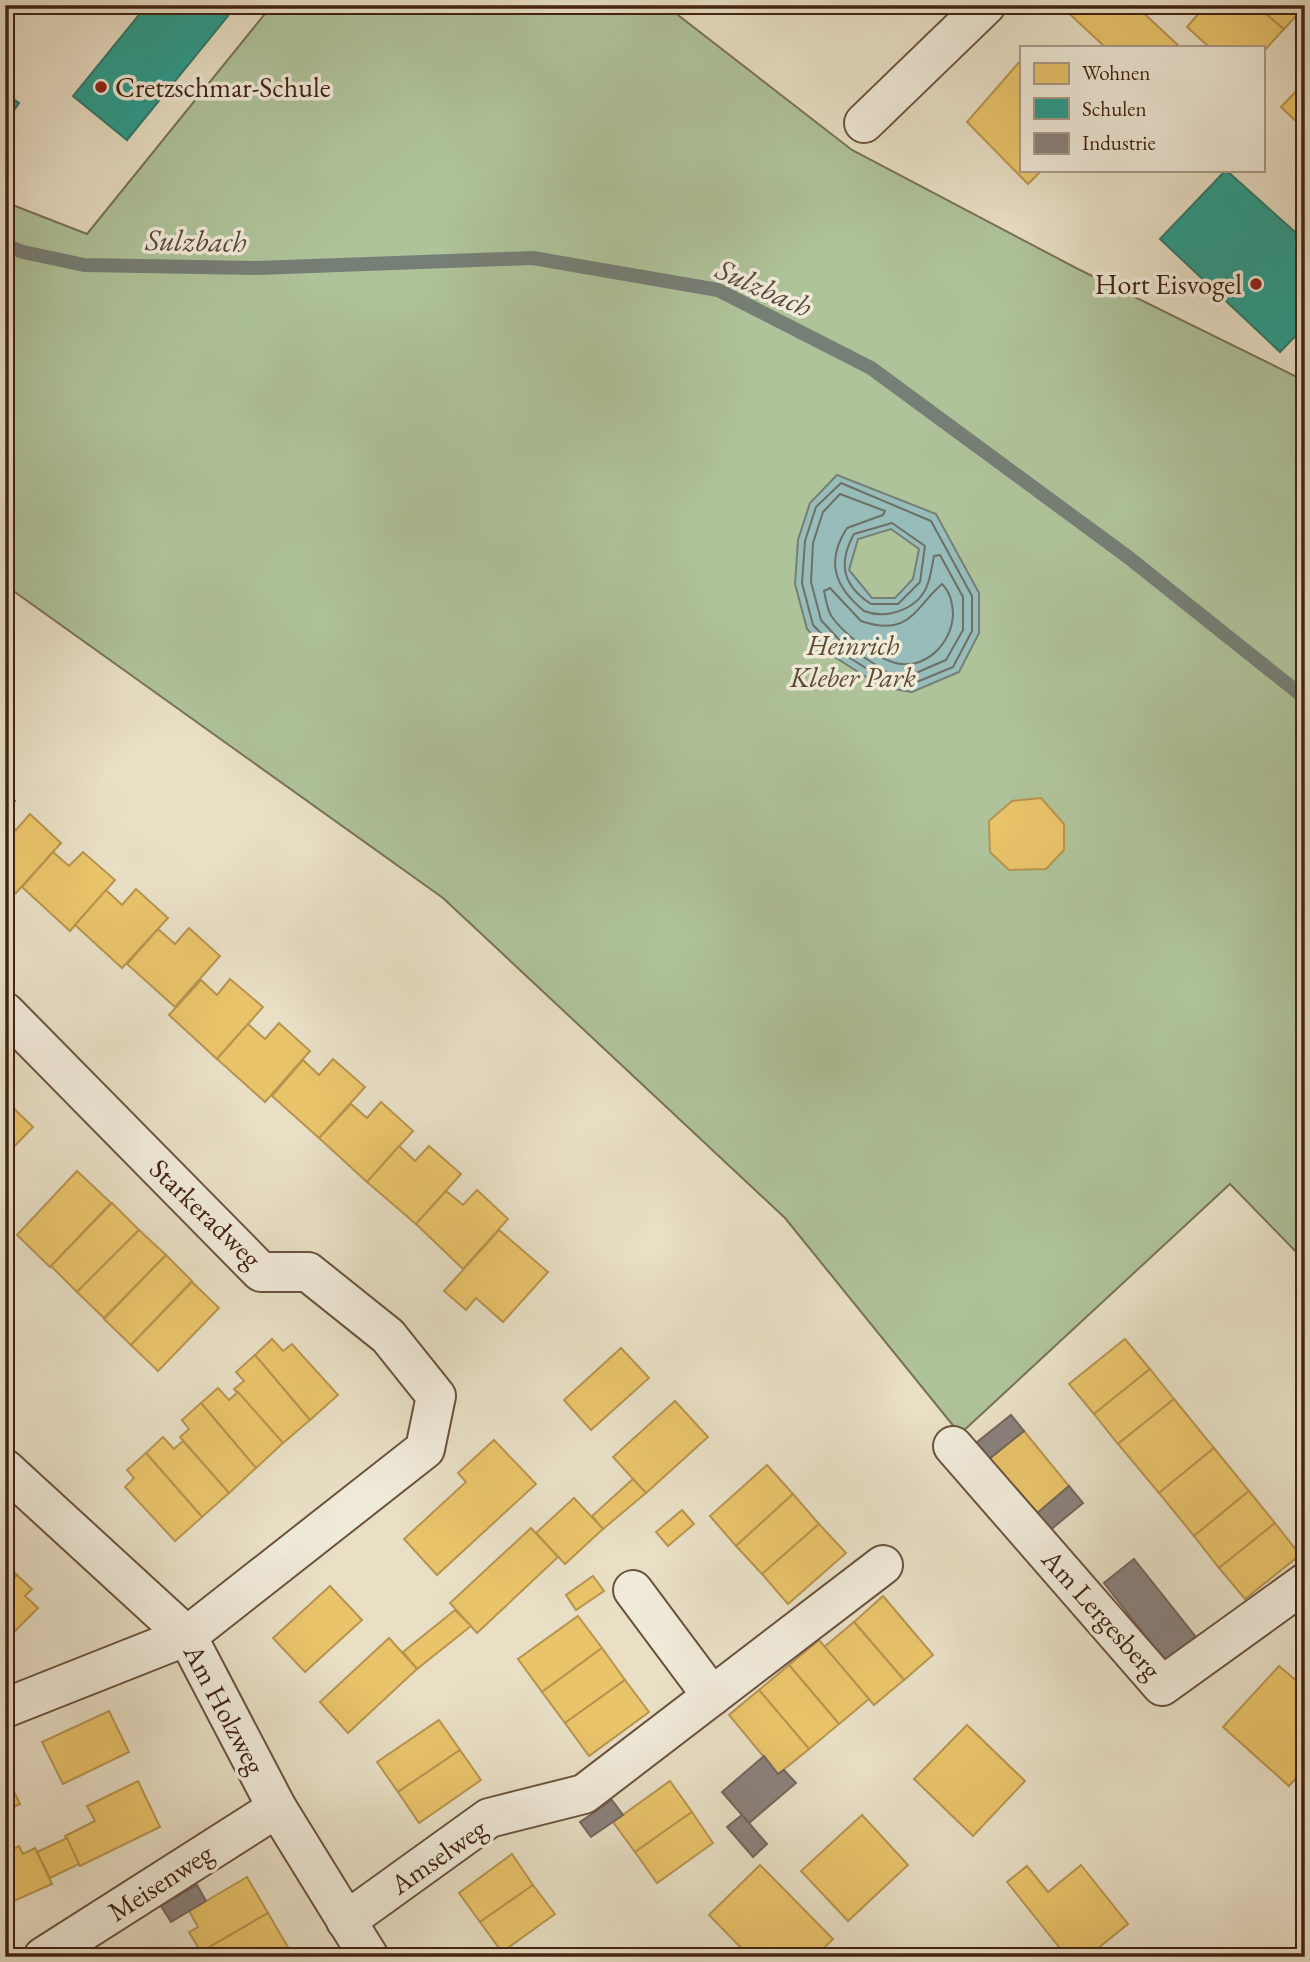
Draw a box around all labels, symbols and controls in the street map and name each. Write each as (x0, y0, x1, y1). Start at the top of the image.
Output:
legend (1020, 46, 1264, 172)
text: Wohnen (1082, 59, 1150, 86)
place label: Cretzschmar-Schule (115, 69, 331, 105)
marker: Cretzschmar-Schule (93, 79, 109, 95)
text: Schulen (1082, 95, 1147, 122)
text: Industrie (1082, 129, 1156, 156)
water label: Sulzbach (144, 220, 247, 261)
water label: Sulzbach (709, 249, 819, 326)
place label: Hort Eisvogel (1095, 266, 1242, 302)
marker: Hort Eisvogel (1248, 276, 1264, 292)
park label: Heinrich Kleber Park (789, 627, 916, 695)
street label: Starkeradweg (142, 1150, 270, 1276)
street label: Am Lergesberg (1034, 1541, 1170, 1687)
street label: Am Holzweg (175, 1637, 275, 1781)
street label: Amselweg (382, 1809, 494, 1903)
street label: Meisenweg (101, 1834, 220, 1929)

